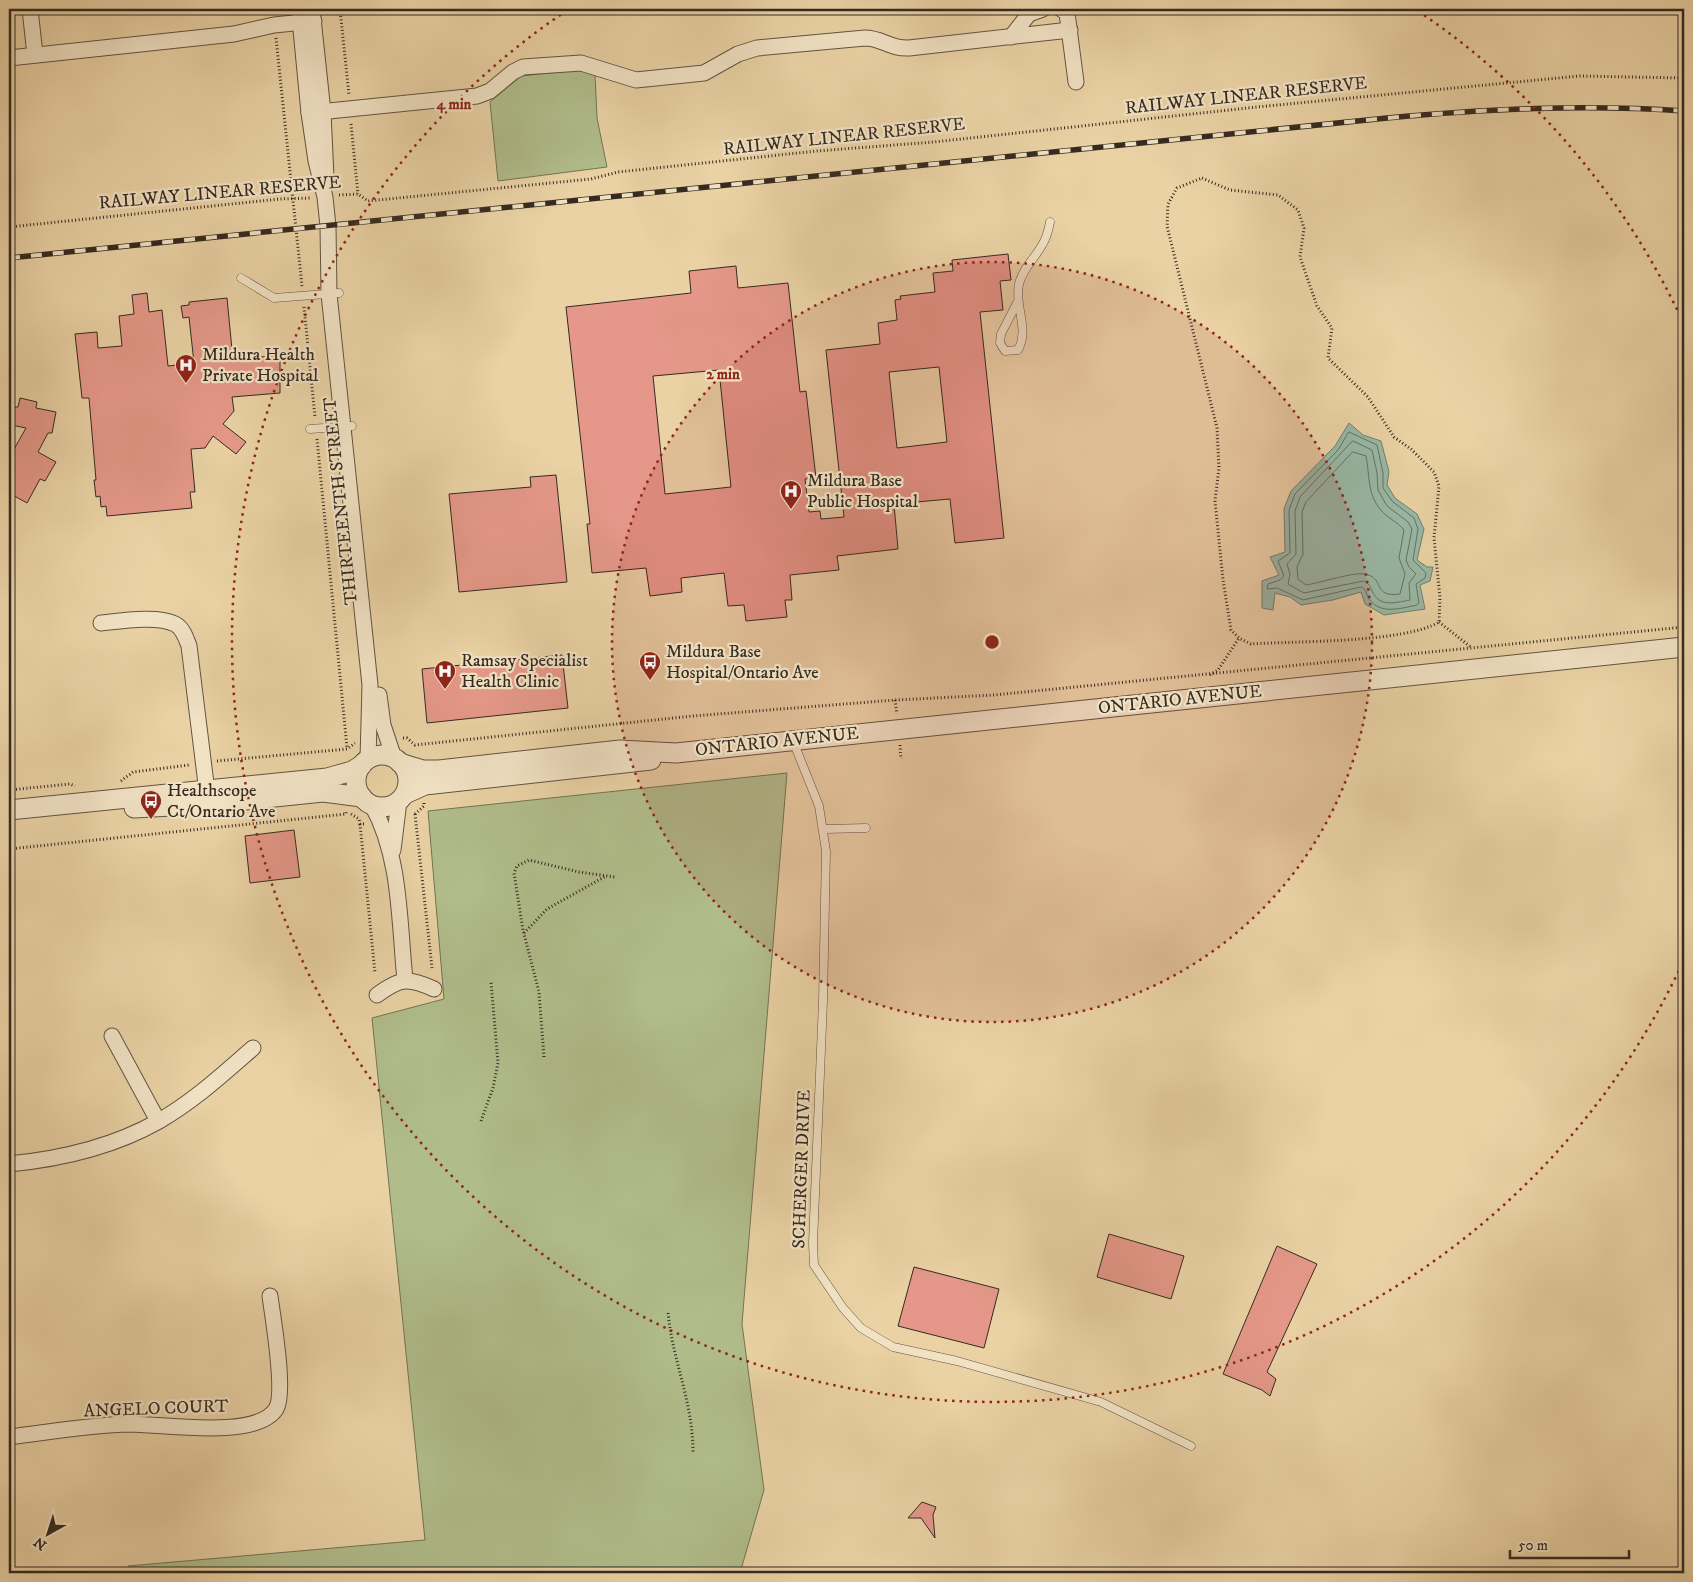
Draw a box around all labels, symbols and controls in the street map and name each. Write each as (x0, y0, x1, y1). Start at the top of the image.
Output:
street label: RAILWAY LINEAR RESERVE (1124, 72, 1368, 120)
text: 4 min (436, 95, 472, 114)
street label: RAILWAY LINEAR RESERVE (722, 113, 966, 161)
street label: RAILWAY LINEAR RESERVE (98, 171, 342, 215)
place label: Mildura Health Private Hospital (202, 344, 319, 387)
hospital icon: Mildura Health Private Hospital (174, 353, 198, 384)
text: 2 min (706, 365, 740, 384)
street label: THIRTEENTH STREET (319, 396, 363, 606)
place label: Mildura Base Public Hospital (807, 470, 919, 513)
hospital icon: Mildura Base Public Hospital (779, 479, 803, 510)
centre of rings (983, 633, 1001, 651)
place label: Mildura Base Hospital/Ontario Ave (666, 641, 819, 684)
place label: Ramsay Specialist Health Clinic (461, 650, 588, 693)
bus stop icon: Mildura Base Hospital/Ontario Ave (638, 650, 662, 681)
hospital icon: Ramsay Specialist Health Clinic (433, 659, 457, 690)
street label: ONTARIO AVENUE (1097, 680, 1263, 720)
street label: ONTARIO AVENUE (694, 722, 860, 762)
place label: Healthscope Ct/Ontario Ave (167, 780, 275, 823)
bus stop icon: Healthscope Ct/Ontario Ave (139, 789, 163, 820)
street label: SCHERGER DRIVE (788, 1089, 816, 1249)
street label: ANGELO COURT (83, 1395, 229, 1423)
north arrow (22, 1510, 72, 1560)
scale bar (1510, 1527, 1629, 1559)
text: N (30, 1532, 51, 1554)
text: 50 m (1518, 1536, 1548, 1555)

